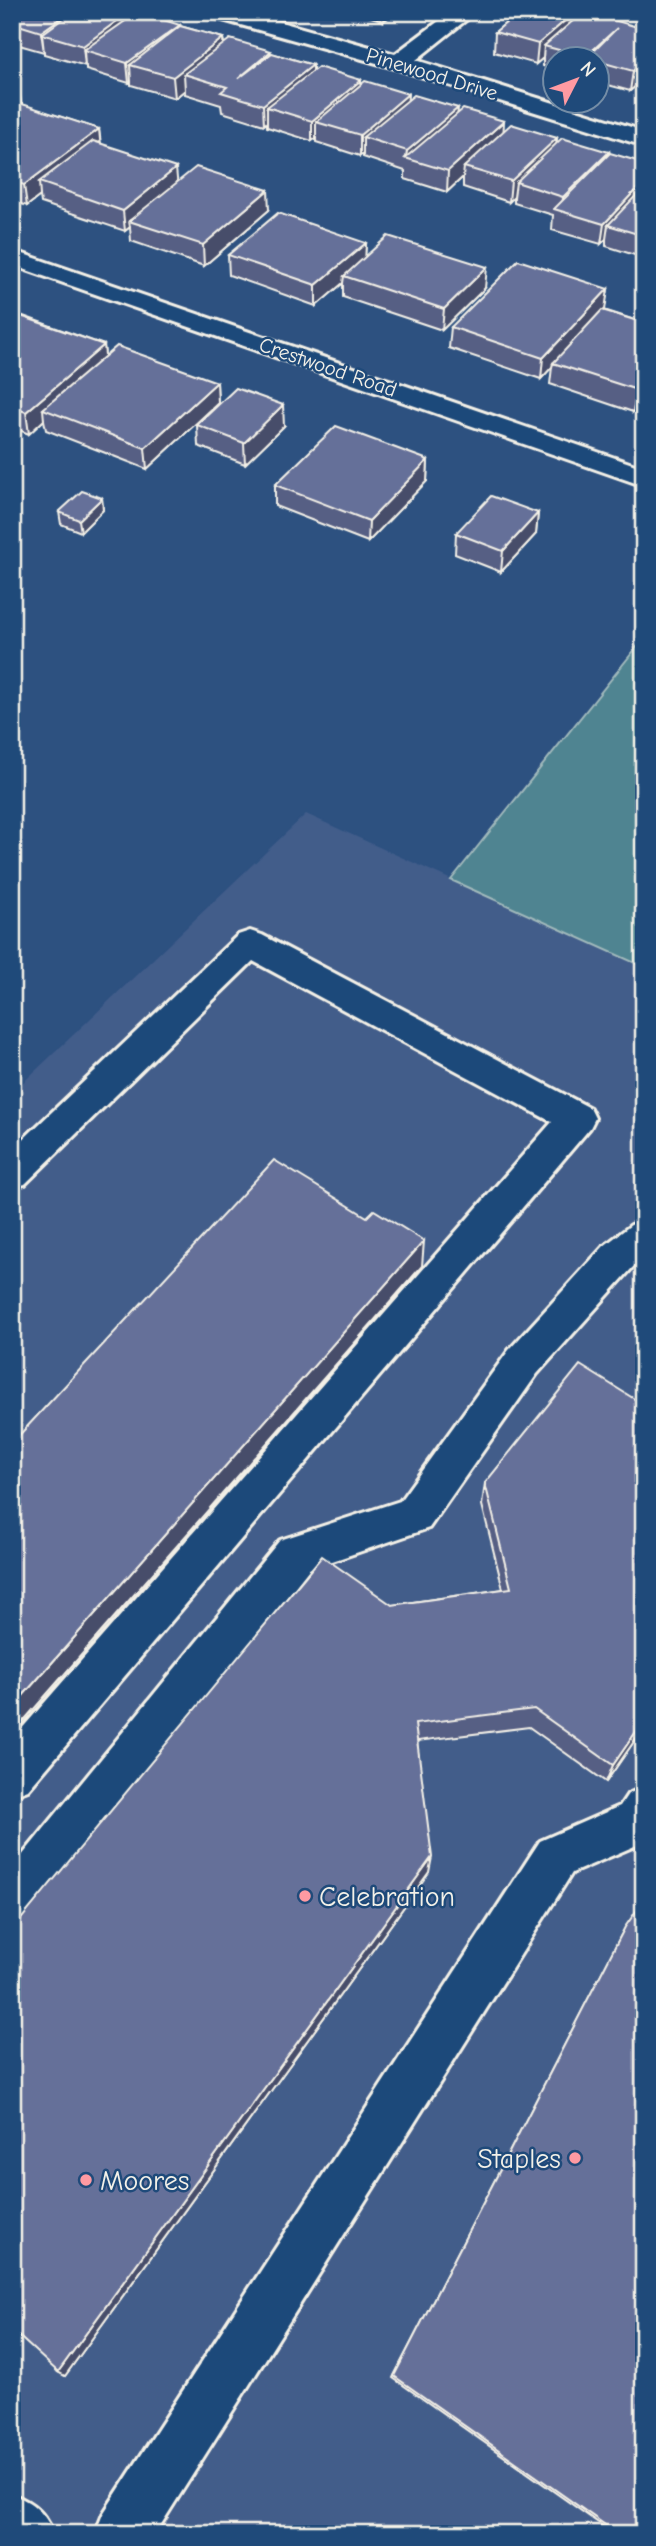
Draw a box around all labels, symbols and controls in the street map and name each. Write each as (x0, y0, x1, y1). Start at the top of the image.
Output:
street label: Pinewood Drive (363, 43, 501, 105)
north arrow (540, 46, 610, 116)
text: N (576, 57, 600, 81)
street label: Crestwood Road (256, 332, 400, 402)
place label: Celebration (319, 1881, 455, 1913)
marker: Celebration (297, 1888, 313, 1904)
place label: Staples (477, 2143, 561, 2175)
marker: Staples (567, 2150, 583, 2166)
place label: Moores (100, 2165, 189, 2197)
marker: Moores (78, 2172, 94, 2188)

